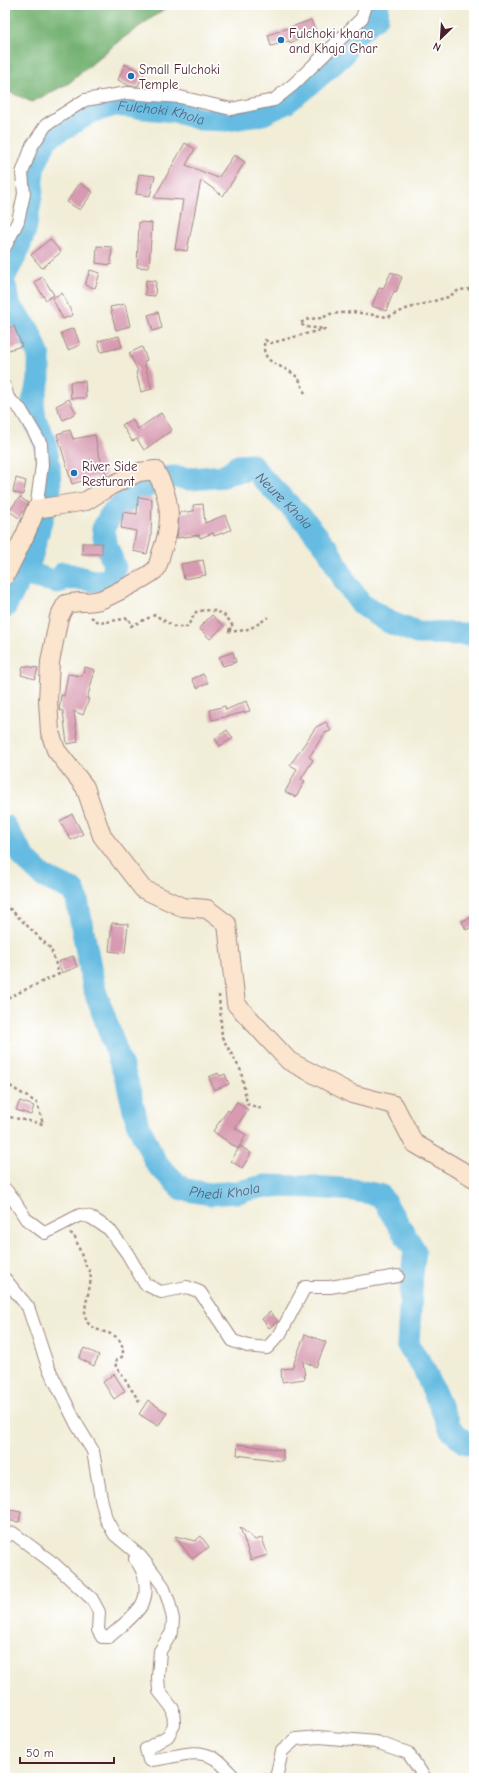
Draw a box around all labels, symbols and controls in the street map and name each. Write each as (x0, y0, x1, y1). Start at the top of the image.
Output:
north arrow (421, 18, 461, 58)
place label: Fulchoki khana and Khaja Ghar (289, 26, 378, 56)
marker: Fulchoki khana and Khaja Ghar (276, 35, 286, 45)
text: N (431, 39, 443, 54)
place label: Small Fulchoki Temple (139, 62, 220, 92)
marker: Small Fulchoki Temple (126, 71, 136, 81)
water label: Fulchoki Khola (117, 97, 205, 128)
place label: River Side Resturant (82, 459, 138, 489)
marker: River Side Resturant (69, 468, 79, 478)
water label: Neure Khola (252, 468, 316, 532)
water label: Phedi Khola (188, 1179, 261, 1203)
scale bar (20, 1739, 114, 1765)
text: 50 m (26, 1746, 54, 1760)

